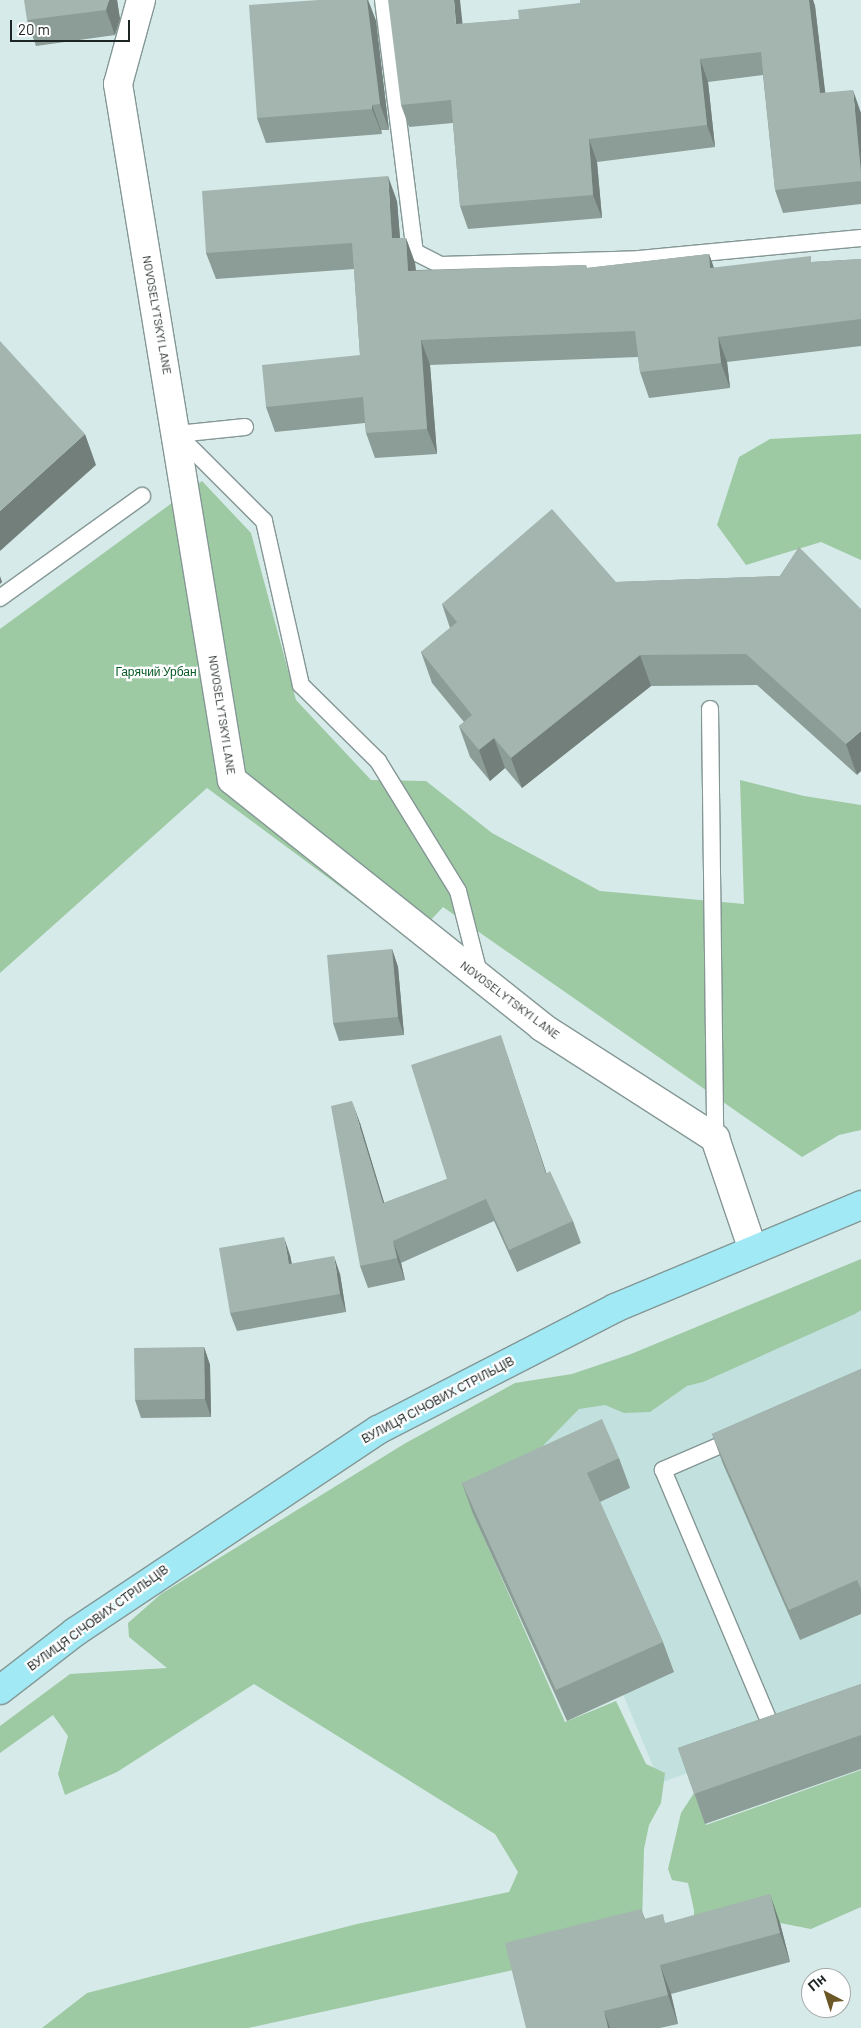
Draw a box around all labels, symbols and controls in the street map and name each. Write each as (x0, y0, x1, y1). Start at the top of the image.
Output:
scale bar (12, 10, 132, 42)
text: 20 m (18, 20, 50, 38)
street label: NOVOSELYTSKYI LANE (139, 254, 175, 376)
street label: NOVOSELYTSKYI LANE (205, 654, 239, 776)
park label: Гарячий Урбан (115, 665, 197, 679)
street label: NOVOSELYTSKYI LANE (457, 958, 563, 1042)
street label: ВУЛИЦЯ СІЧОВИХ СТРІЛЬЦІВ (359, 1354, 517, 1446)
street label: ВУЛИЦЯ СІЧОВИХ СТРІЛЬЦІВ (25, 1562, 171, 1674)
north arrow (801, 1968, 851, 2018)
text: Пн (804, 1969, 829, 1994)

